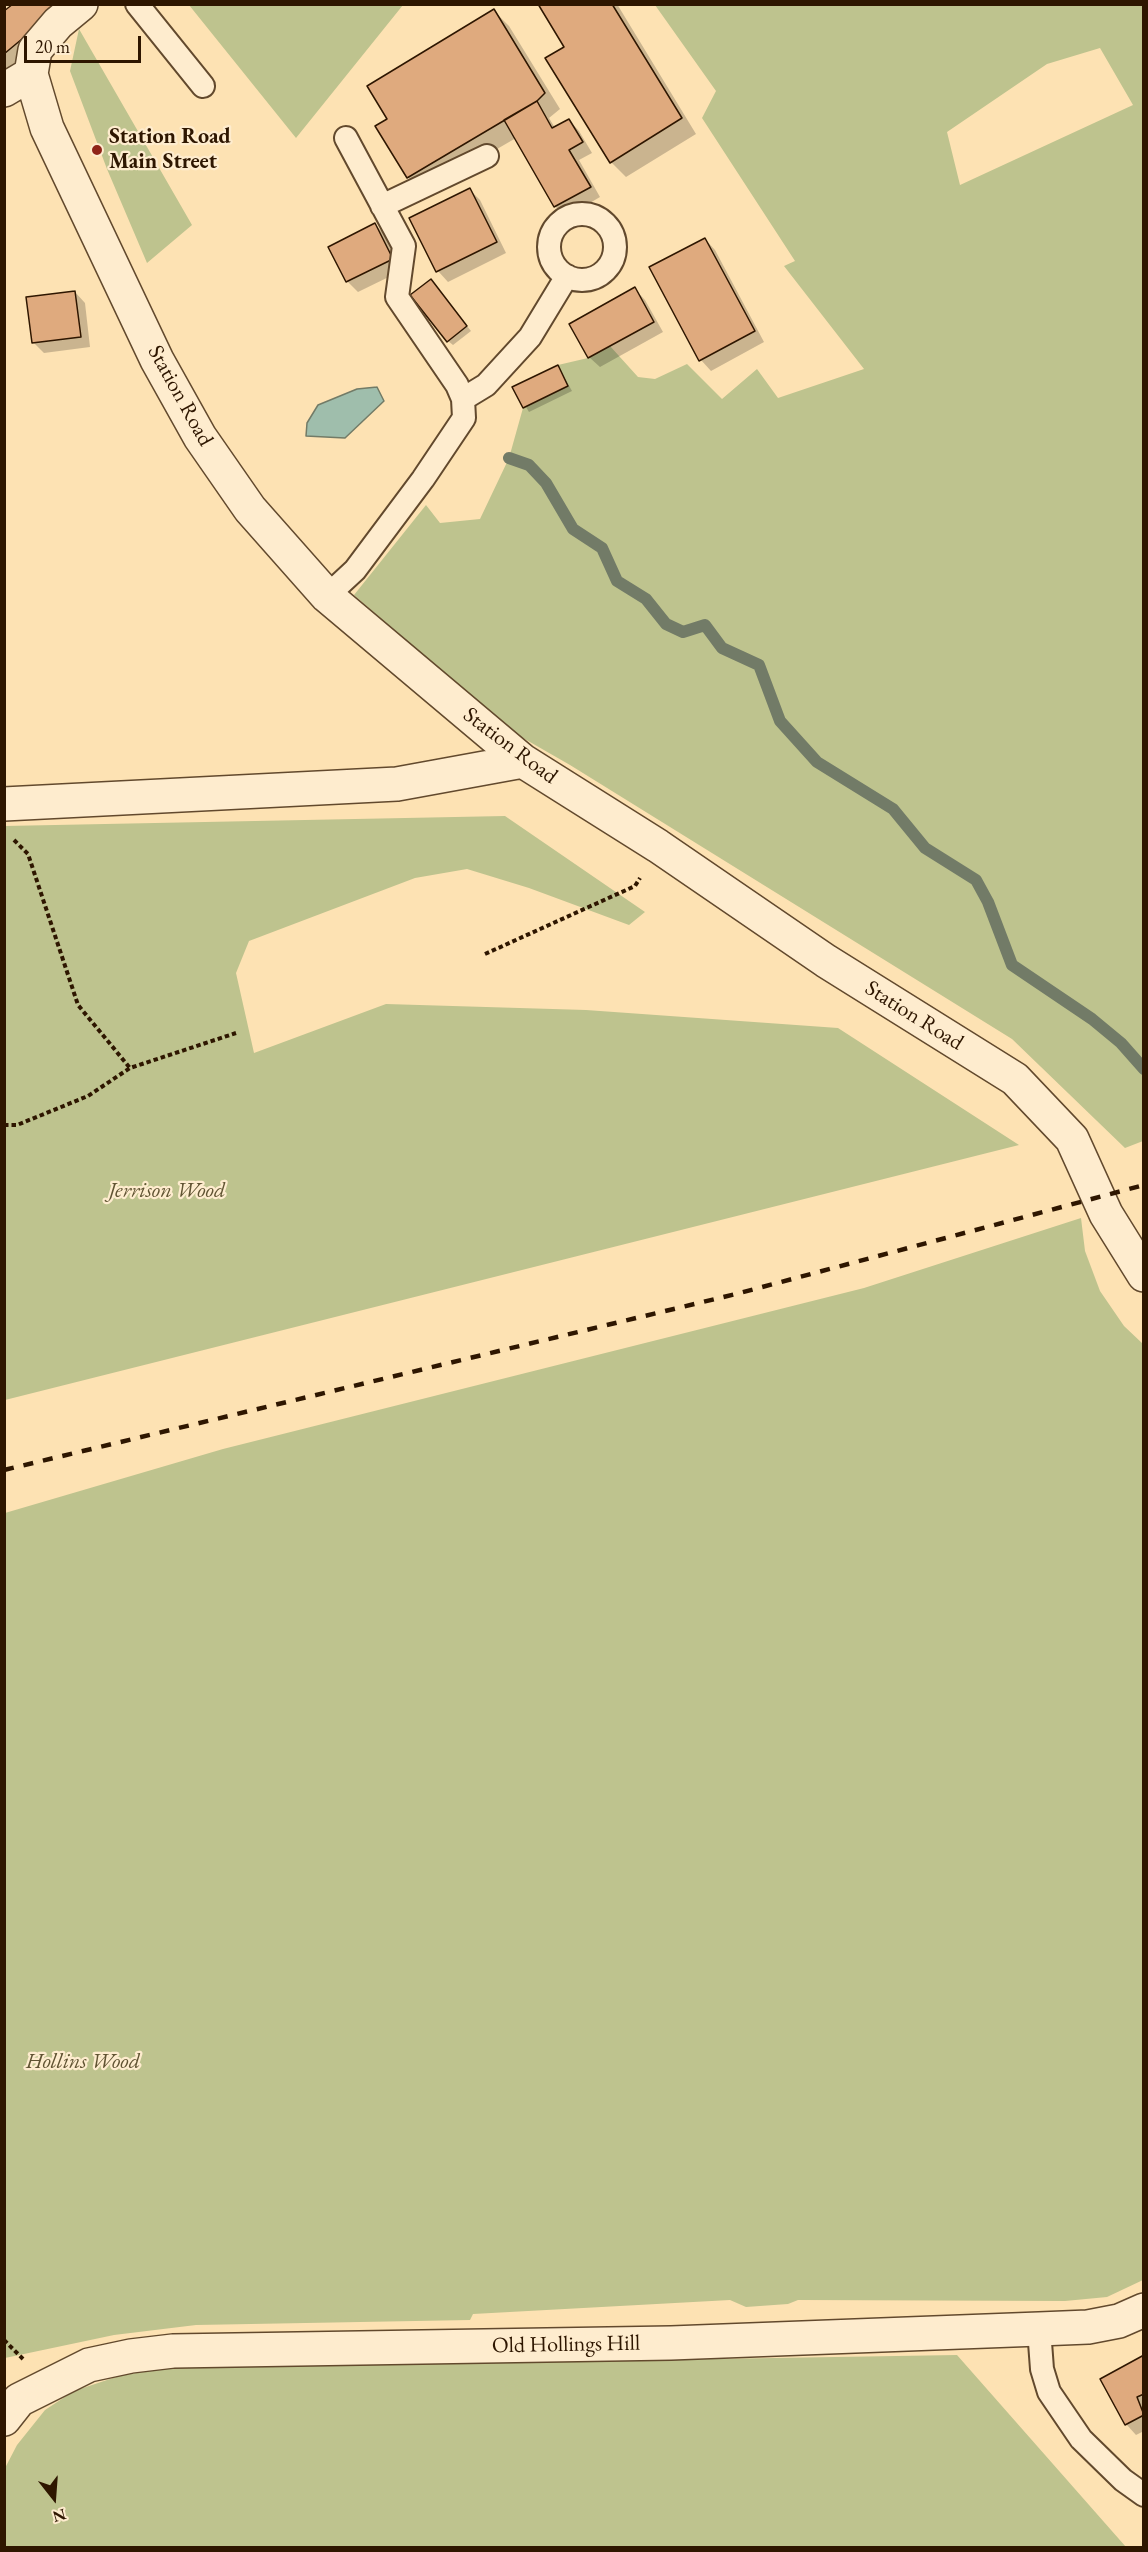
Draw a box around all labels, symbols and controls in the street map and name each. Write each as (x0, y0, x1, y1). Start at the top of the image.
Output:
scale bar (27, 24, 144, 62)
text: 20 m (35, 35, 70, 58)
place label: Station Road Main Street (109, 124, 231, 176)
marker: Station Road Main Street (90, 143, 104, 157)
street label: Station Road (142, 341, 218, 451)
street label: Station Road (458, 702, 562, 790)
street label: Station Road (860, 975, 968, 1057)
park label: Jerrison Wood (109, 1178, 225, 1204)
park label: Hollins Wood (26, 2049, 140, 2075)
street label: Old Hollings Hill (492, 2331, 640, 2359)
north arrow (24, 2468, 84, 2528)
text: N (50, 2504, 69, 2528)

